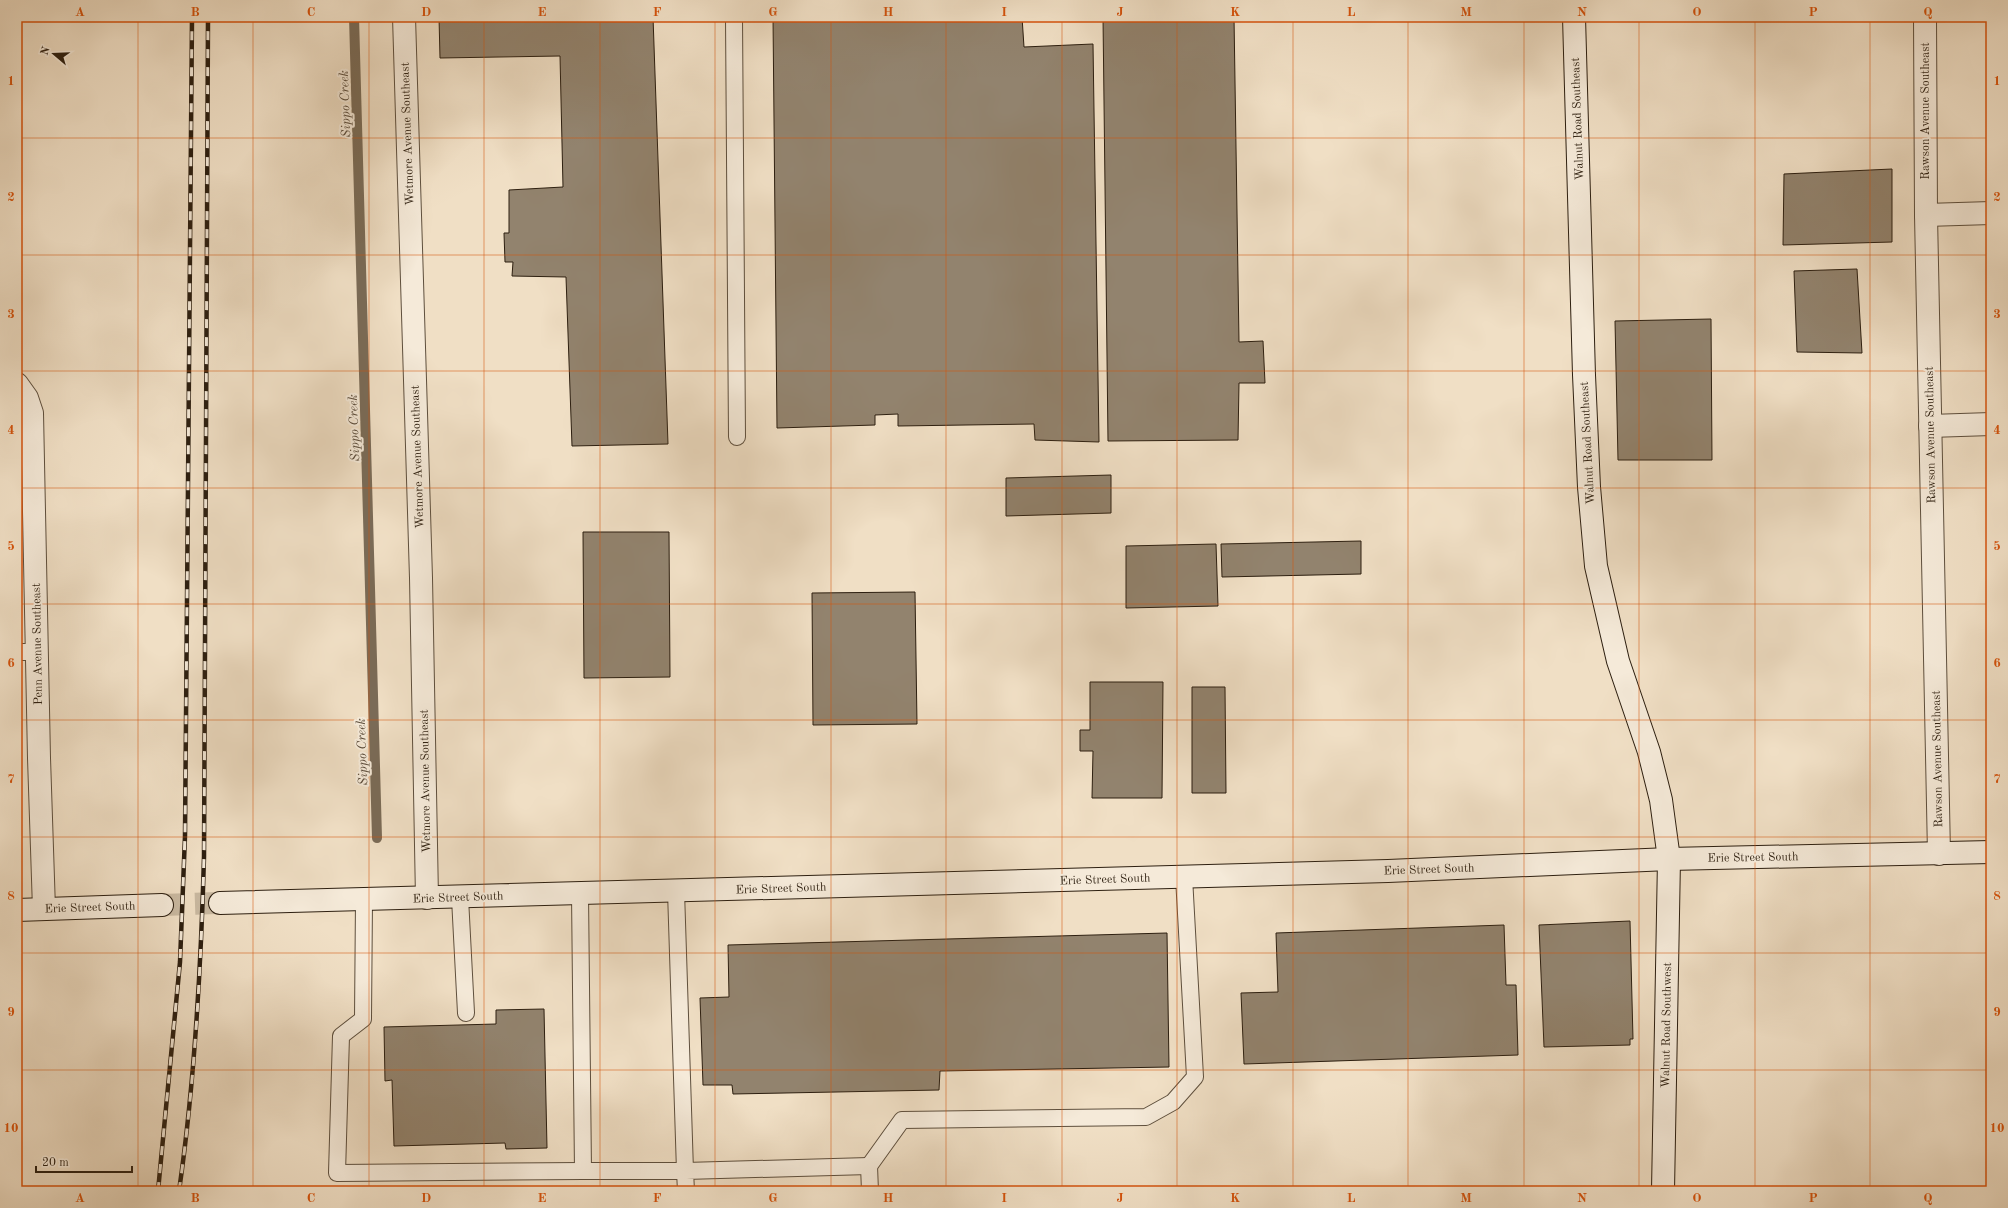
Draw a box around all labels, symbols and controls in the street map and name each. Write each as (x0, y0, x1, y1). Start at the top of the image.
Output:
text: A (75, 6, 85, 19)
text: B (190, 6, 200, 19)
text: C (307, 6, 315, 19)
text: D (421, 6, 431, 19)
text: E (538, 6, 547, 19)
text: F (653, 6, 662, 19)
text: G (768, 6, 778, 19)
text: H (883, 6, 894, 19)
text: I (1001, 6, 1007, 19)
text: J (1116, 6, 1124, 19)
text: K (1230, 6, 1240, 19)
text: L (1347, 6, 1356, 19)
text: M (1460, 6, 1472, 19)
text: N (1577, 6, 1587, 19)
text: O (1692, 6, 1702, 19)
text: P (1808, 6, 1818, 19)
text: Q (1923, 6, 1933, 19)
north arrow (34, 34, 74, 74)
street label: Rawson Avenue Southeast (1920, 42, 1932, 180)
text: N (39, 45, 53, 57)
street label: Walnut Road Southeast (1570, 57, 1586, 181)
street label: Wetmore Avenue Southeast (399, 62, 417, 206)
water label: Sippo Creek (338, 70, 353, 138)
text: 1 (7, 75, 15, 88)
text: 1 (1993, 75, 2001, 88)
text: 2 (7, 191, 15, 204)
text: 2 (1993, 191, 2001, 204)
text: 3 (7, 308, 15, 321)
text: 3 (1993, 308, 2001, 321)
street label: Rawson Avenue Southeast (1924, 366, 1938, 504)
street label: Walnut Road Southeast (1579, 381, 1597, 505)
street label: Wetmore Avenue Southeast (409, 385, 427, 529)
water label: Sippo Creek (347, 394, 362, 462)
text: 4 (7, 424, 15, 437)
text: 4 (1993, 424, 2001, 437)
text: 5 (7, 540, 15, 553)
text: 5 (1993, 540, 2001, 553)
street label: Penn Avenue Southeast (31, 583, 45, 705)
text: 6 (7, 657, 15, 670)
text: 6 (1993, 657, 2001, 670)
street label: Rawson Avenue Southeast (1931, 690, 1945, 828)
street label: Wetmore Avenue Southeast (419, 709, 433, 853)
water label: Sippo Creek (355, 718, 370, 786)
text: 7 (7, 773, 15, 786)
text: 7 (1993, 773, 2001, 786)
street label: Erie Street South (1707, 851, 1799, 865)
street label: Erie Street South (1383, 862, 1475, 878)
street label: Erie Street South (1059, 872, 1151, 888)
street label: Erie Street South (735, 881, 827, 897)
text: 8 (7, 890, 15, 903)
street label: Erie Street South (412, 890, 504, 906)
text: 8 (1993, 890, 2001, 903)
street label: Erie Street South (44, 900, 136, 916)
street label: Walnut Road Southwest (1660, 962, 1674, 1088)
text: 9 (7, 1006, 15, 1019)
text: 9 (1993, 1006, 2001, 1019)
text: 10 (3, 1122, 19, 1135)
text: 10 (1989, 1122, 2005, 1135)
scale bar (36, 1148, 132, 1174)
text: 20 m (42, 1157, 69, 1169)
text: A (75, 1192, 85, 1205)
text: B (190, 1192, 200, 1205)
text: C (307, 1192, 315, 1205)
text: D (421, 1192, 431, 1205)
text: E (538, 1192, 547, 1205)
text: F (653, 1192, 662, 1205)
text: G (768, 1192, 778, 1205)
text: H (883, 1192, 894, 1205)
text: I (1001, 1192, 1007, 1205)
text: J (1116, 1192, 1124, 1205)
text: K (1230, 1192, 1240, 1205)
text: L (1347, 1192, 1356, 1205)
text: M (1460, 1192, 1472, 1205)
text: N (1577, 1192, 1587, 1205)
text: O (1692, 1192, 1702, 1205)
text: P (1808, 1192, 1818, 1205)
text: Q (1923, 1192, 1933, 1205)

